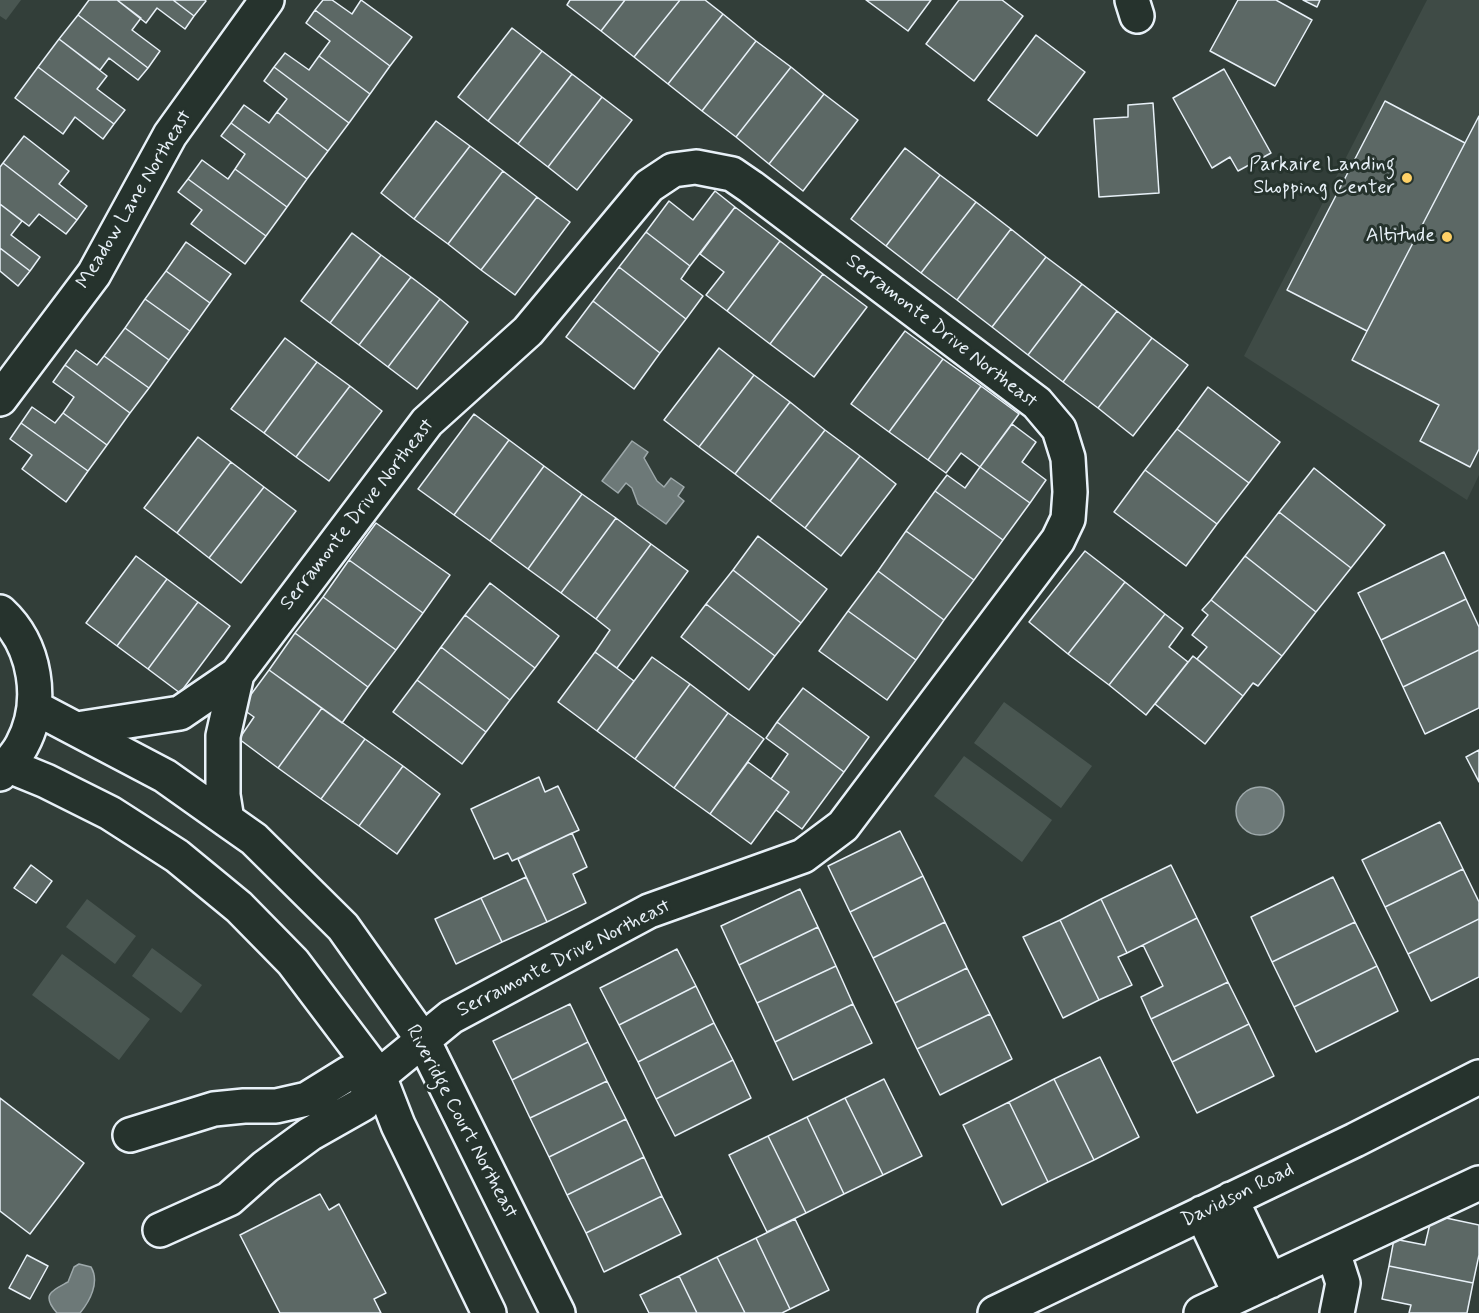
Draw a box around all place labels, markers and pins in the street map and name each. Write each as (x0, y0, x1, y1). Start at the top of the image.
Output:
place label: Parkaire Landing Shopping Center (1249, 154, 1395, 201)
marker: Parkaire Landing Shopping Center (1400, 171, 1414, 185)
place label: Altitude (1366, 225, 1435, 249)
marker: Altitude (1440, 230, 1454, 244)

